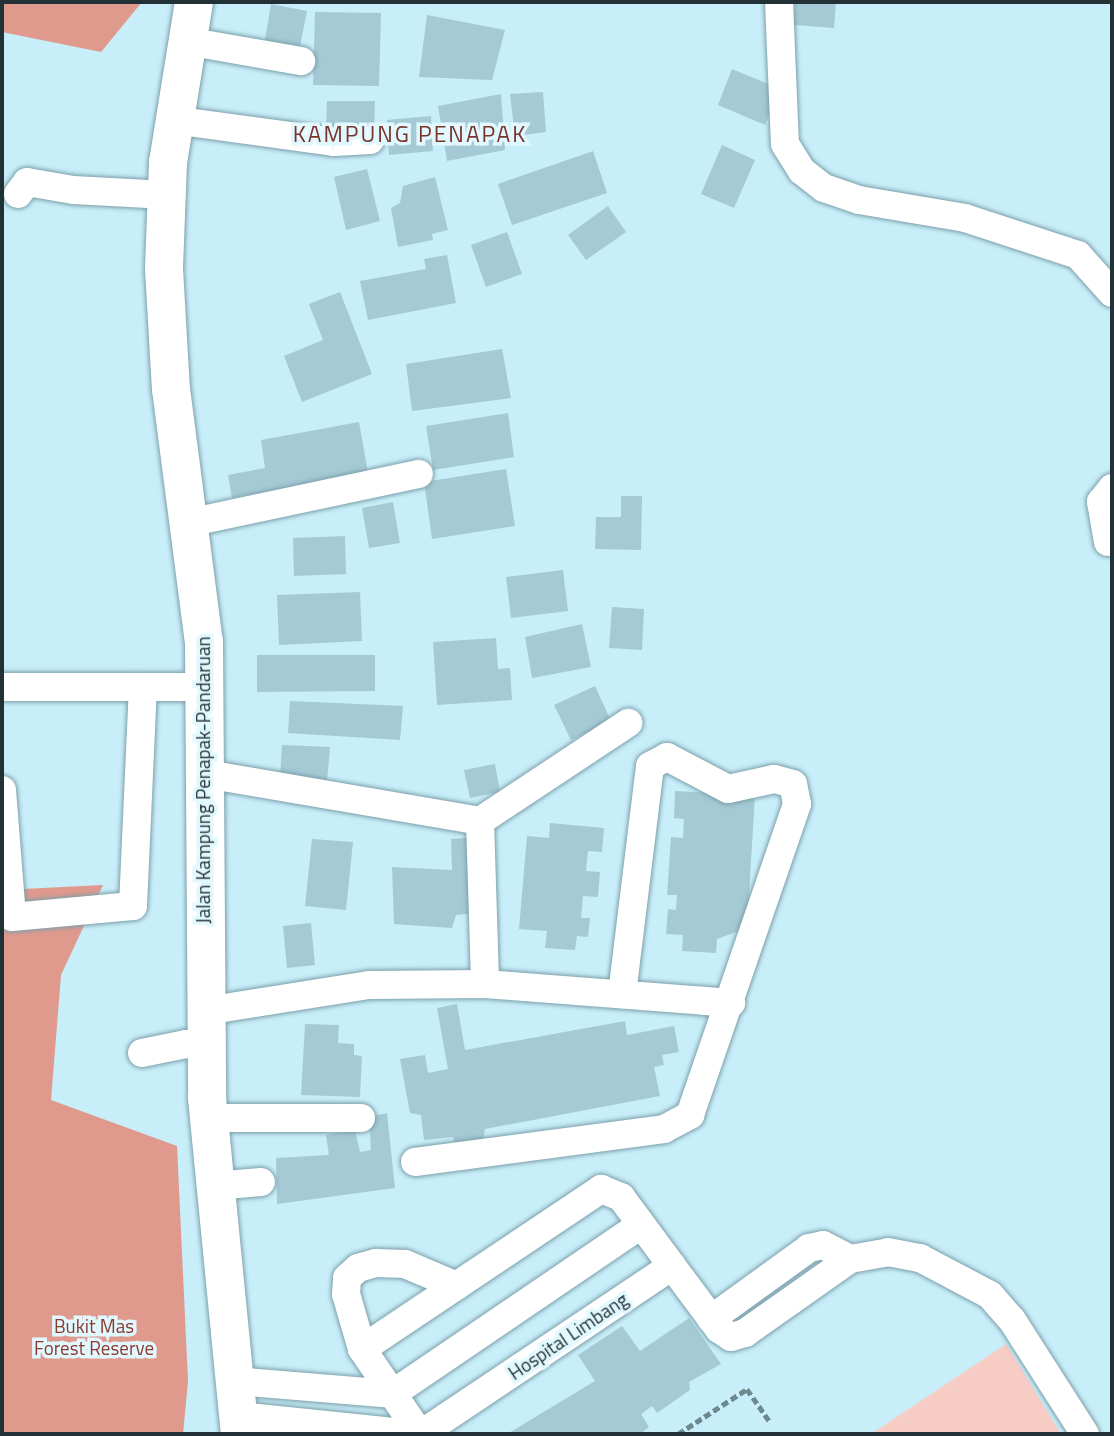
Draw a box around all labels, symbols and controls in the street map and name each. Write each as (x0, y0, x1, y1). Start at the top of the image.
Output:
district label: KAMPUNG PENAPAK (295, 120, 525, 148)
street label: Jalan Kampung Penapak-Pandaruan (192, 636, 214, 924)
street label: Hospital Limbang (504, 1288, 632, 1384)
park label: Bukit Mas Forest Reserve (34, 1315, 154, 1359)

